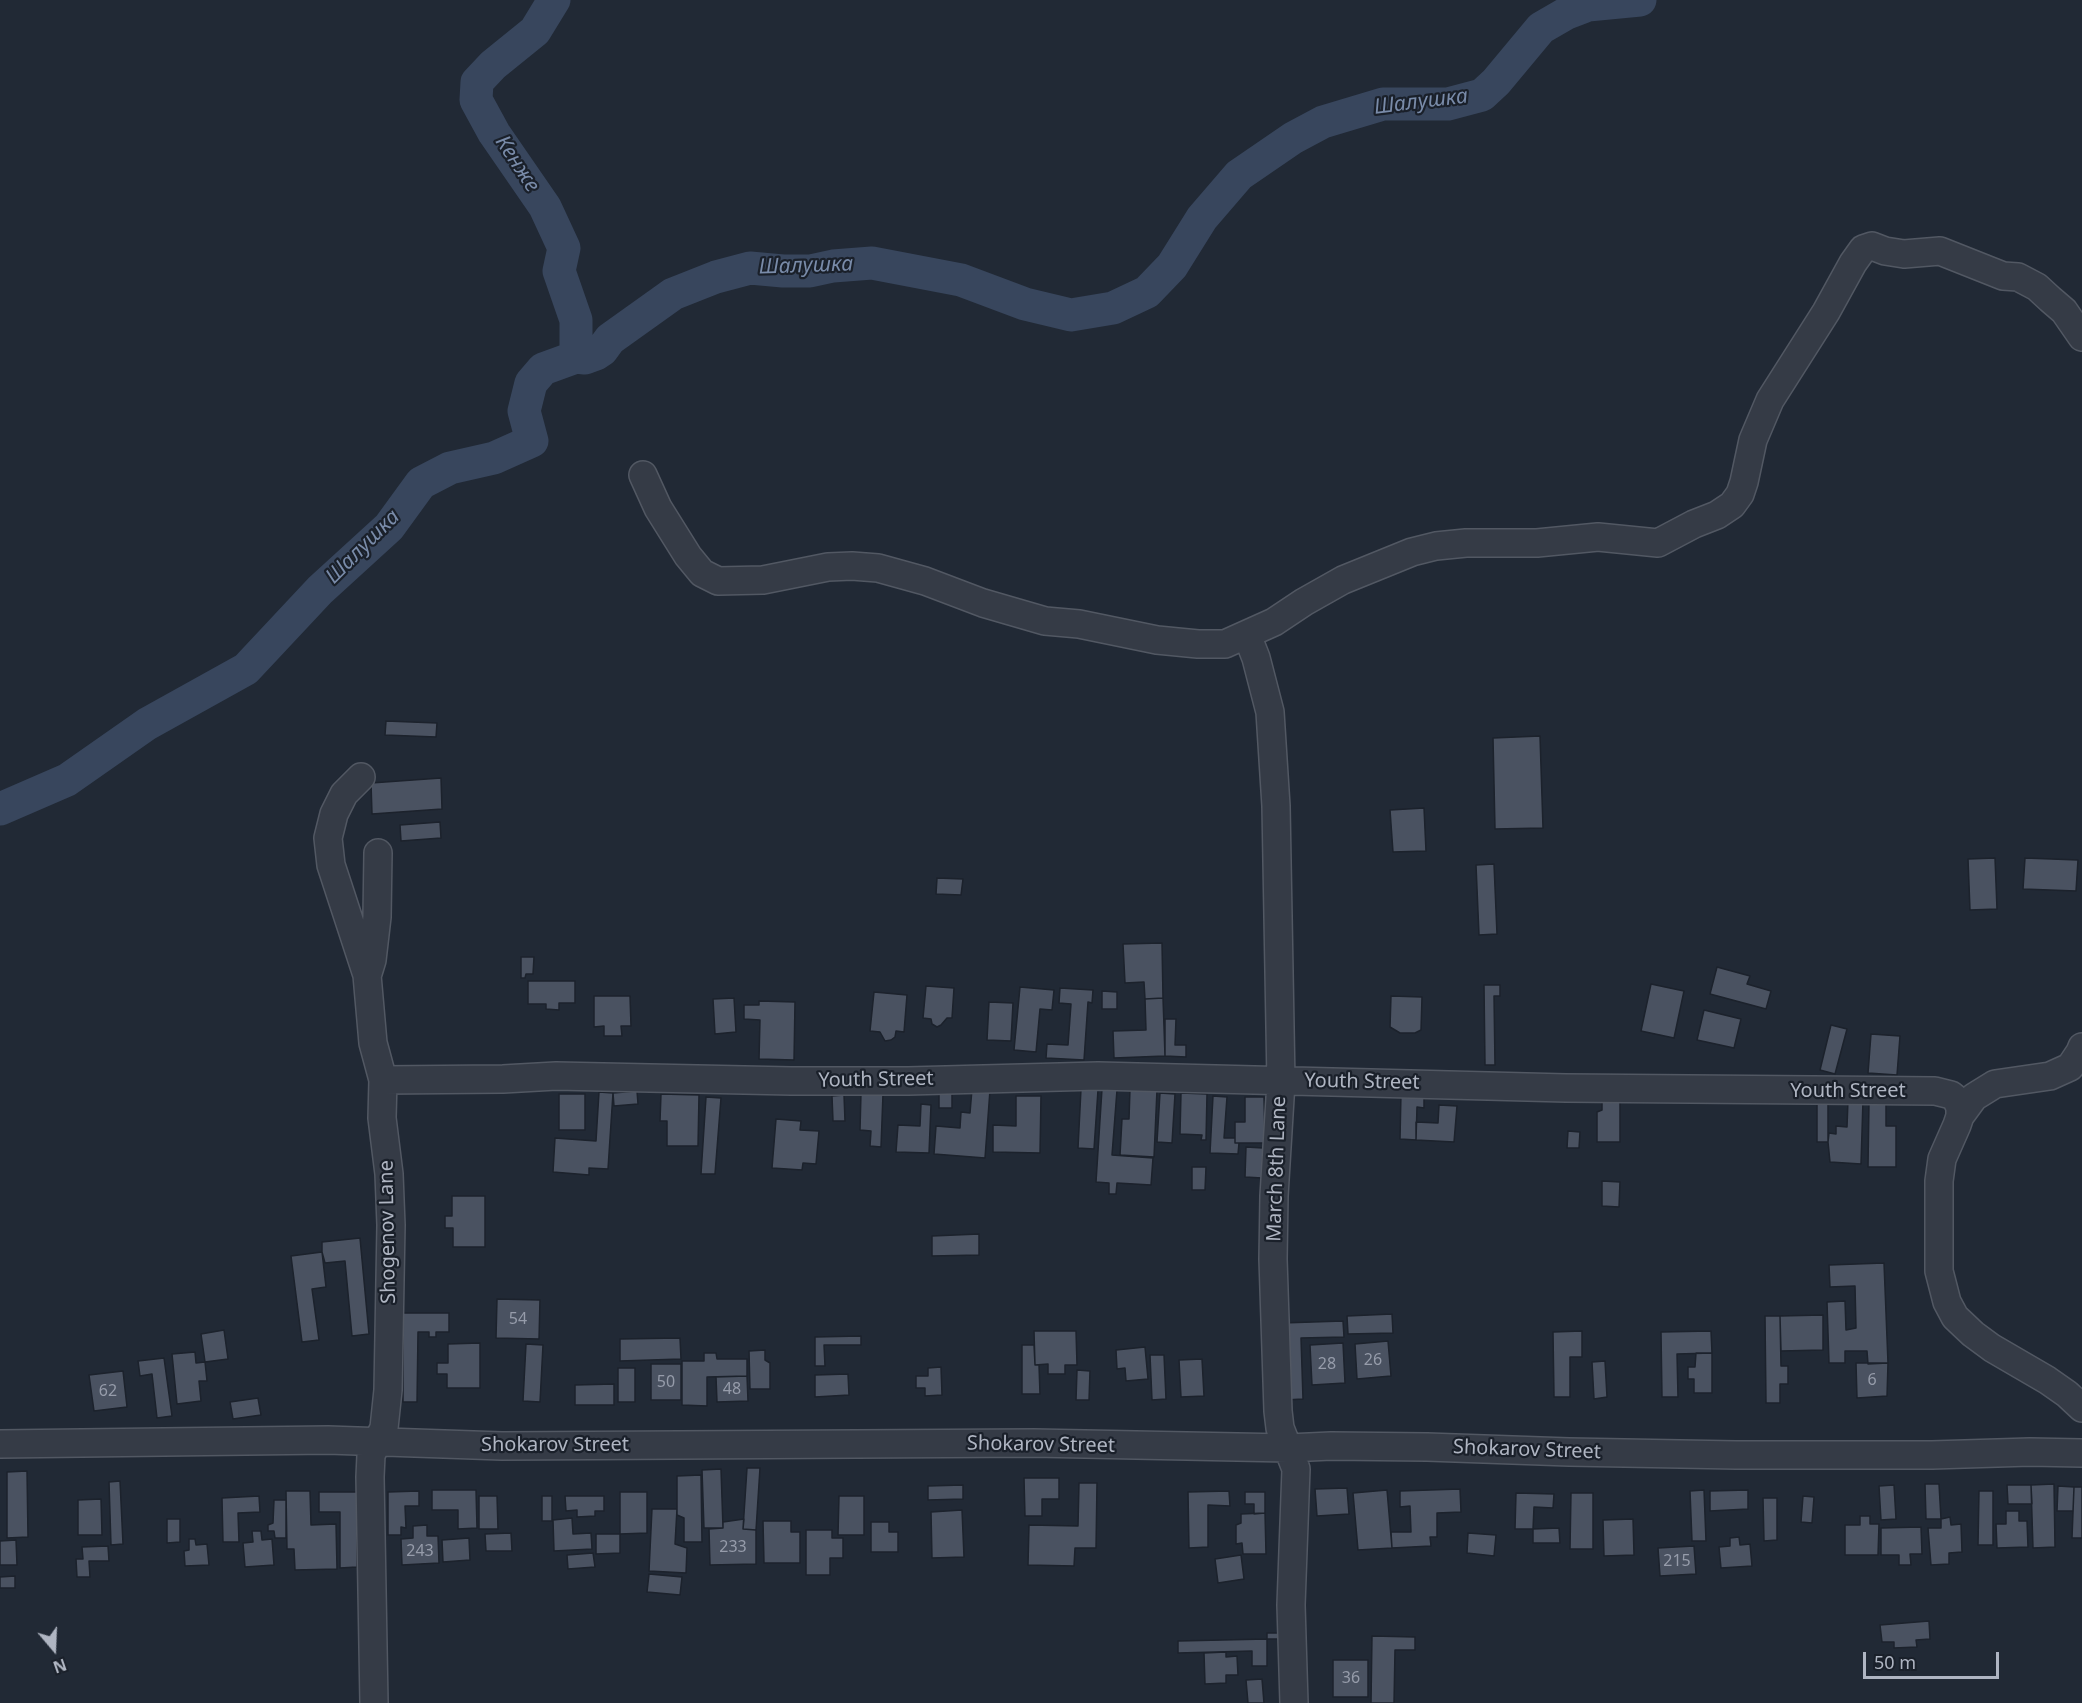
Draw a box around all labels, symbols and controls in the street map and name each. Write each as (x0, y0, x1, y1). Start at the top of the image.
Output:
water label: Шалушка (1373, 84, 1469, 120)
water label: Кенже (489, 131, 545, 197)
water label: Шалушка (758, 252, 854, 280)
water label: Шалушка (321, 505, 405, 589)
street label: Youth Street (818, 1067, 934, 1093)
street label: Youth Street (1304, 1069, 1420, 1095)
street label: Youth Street (1790, 1079, 1906, 1103)
street label: March 8th Lane (1262, 1096, 1292, 1242)
street label: Shogenov Lane (375, 1160, 401, 1304)
house number: 54 (509, 1309, 527, 1329)
house number: 26 (1364, 1350, 1382, 1370)
house number: 28 (1318, 1354, 1336, 1374)
house number: 6 (1867, 1370, 1877, 1390)
house number: 50 (657, 1372, 675, 1392)
house number: 48 (723, 1379, 741, 1399)
house number: 62 (99, 1381, 117, 1401)
street label: Shokarov Street (967, 1432, 1115, 1458)
street label: Shokarov Street (481, 1433, 629, 1457)
street label: Shokarov Street (1453, 1435, 1601, 1465)
house number: 233 (719, 1537, 747, 1557)
house number: 243 (406, 1541, 434, 1561)
house number: 215 (1663, 1551, 1691, 1571)
north arrow (24, 1619, 84, 1679)
scale bar (1866, 1640, 2002, 1678)
text: 50 m (1874, 1650, 1916, 1674)
text: N (50, 1653, 70, 1679)
house number: 36 (1342, 1668, 1360, 1688)

